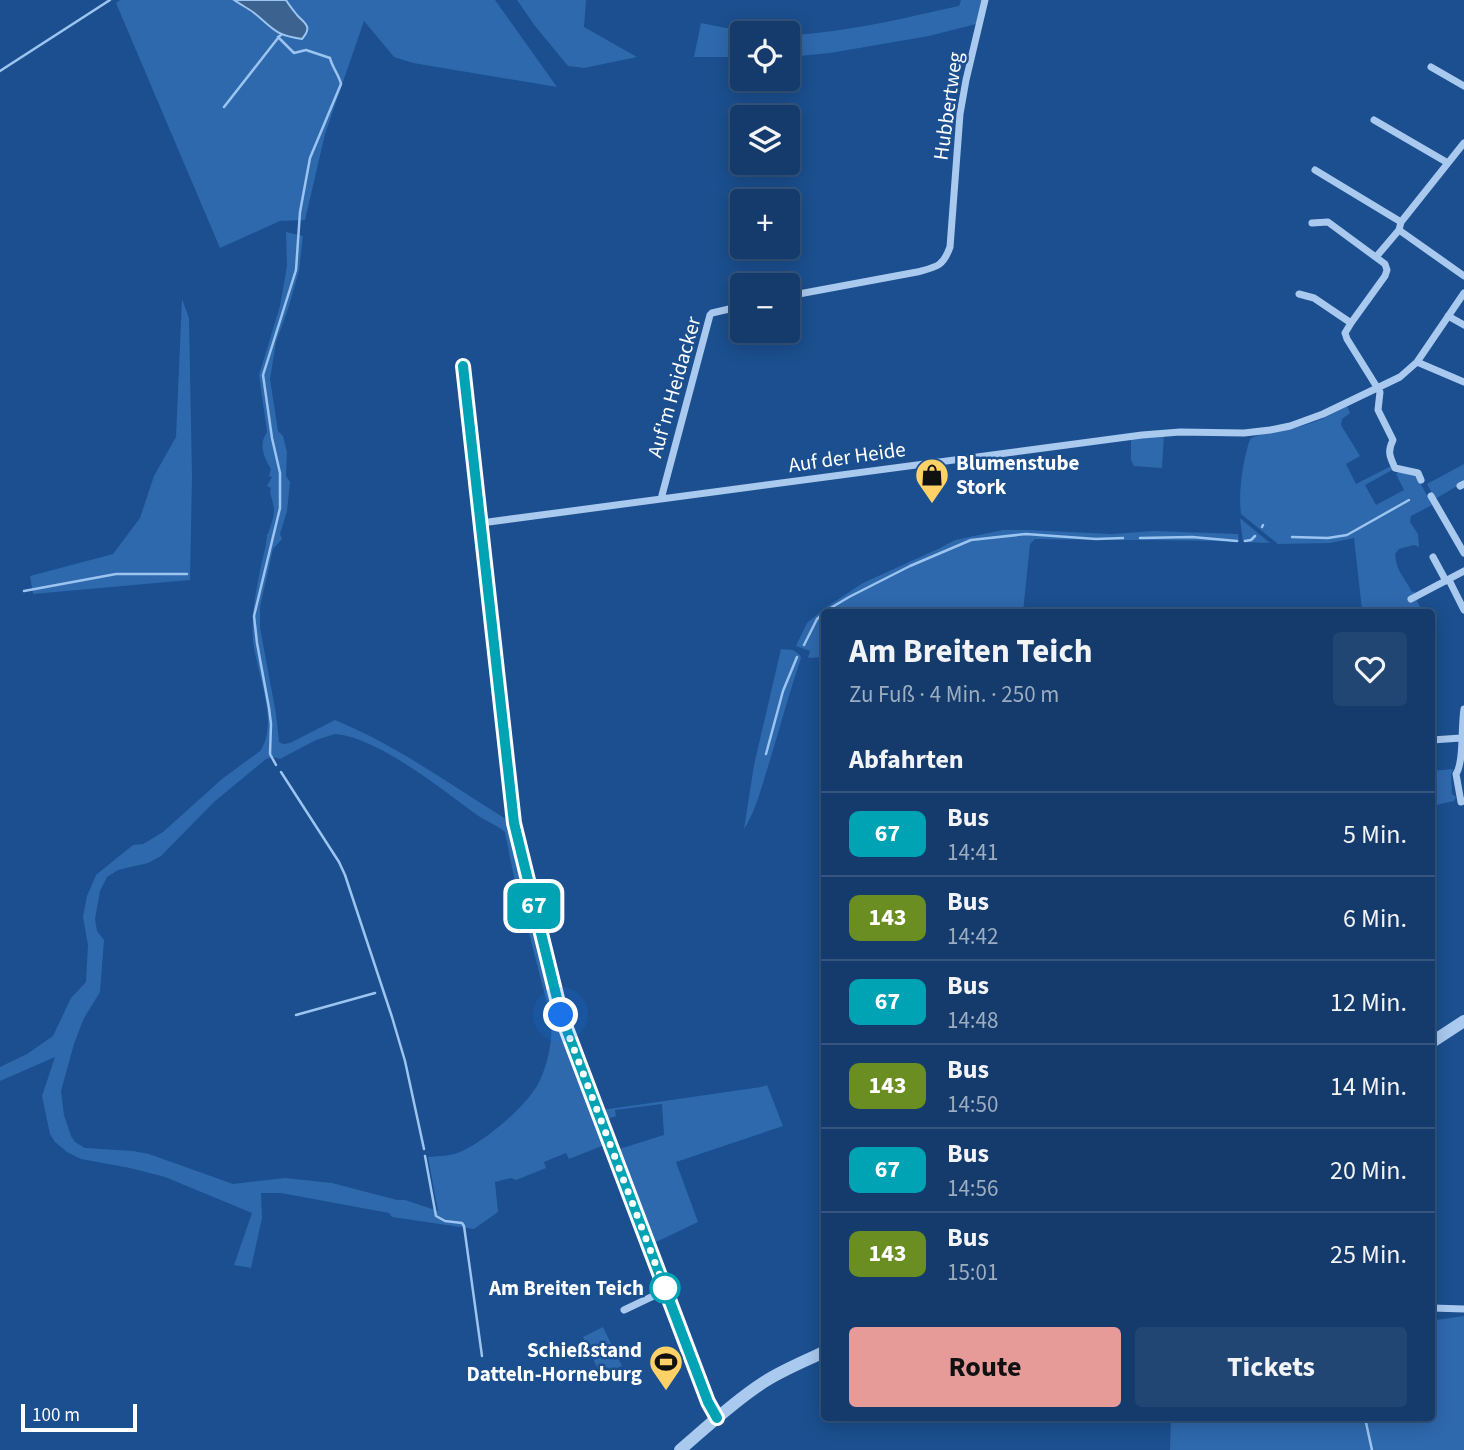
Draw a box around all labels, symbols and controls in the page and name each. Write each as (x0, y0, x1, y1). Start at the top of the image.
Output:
map controls (730, 21, 800, 343)
button: locate (730, 21, 800, 91)
street label: Hubbertweg (926, 50, 970, 162)
button: layers (730, 105, 800, 175)
button: + (730, 189, 800, 259)
button: − (730, 273, 800, 343)
street label: Auf'm Heidacker (640, 312, 709, 461)
street label: Auf der Heide (787, 434, 907, 480)
place label: Blumenstube Stork (956, 448, 1079, 502)
shop icon: Blumenstube Stork (913, 456, 951, 505)
text: Am Breiten Teich (849, 628, 1093, 675)
button: heart (1333, 632, 1407, 706)
text: Zu Fuß · 4 Min. · 250 m (849, 678, 1059, 711)
text: Abfahrten (849, 741, 964, 778)
text: Bus (947, 799, 989, 836)
text: 67 (875, 816, 900, 851)
text: 5 Min. (1343, 816, 1407, 853)
text: 14:41 (947, 836, 998, 869)
line badge: 67 (503, 883, 566, 929)
text: Bus (947, 883, 989, 920)
text: 67 (521, 888, 547, 923)
text: 143 (868, 900, 907, 935)
text: 6 Min. (1343, 900, 1407, 937)
text: 14:42 (947, 920, 998, 953)
text: Bus (947, 967, 989, 1004)
text: 67 (875, 984, 900, 1019)
text: 12 Min. (1330, 984, 1407, 1021)
your location (543, 997, 578, 1032)
text: 14:48 (947, 1004, 998, 1037)
text: Bus (947, 1051, 989, 1088)
text: 143 (868, 1068, 907, 1103)
text: 14 Min. (1330, 1068, 1407, 1105)
text: 14:50 (947, 1088, 998, 1121)
text: Bus (947, 1135, 989, 1172)
text: 67 (875, 1152, 900, 1187)
text: 20 Min. (1330, 1152, 1407, 1189)
text: 14:56 (947, 1172, 998, 1205)
text: Bus (947, 1219, 989, 1256)
text: 143 (868, 1236, 907, 1271)
text: 25 Min. (1330, 1236, 1407, 1273)
text: 15:01 (947, 1256, 998, 1289)
place label: Am Breiten Teich (488, 1273, 644, 1303)
marker: Am Breiten Teich (650, 1273, 680, 1303)
button: Route (849, 1327, 1121, 1407)
button: Tickets (1135, 1327, 1407, 1407)
place label: Schießstand Datteln-Horneburg (466, 1335, 642, 1389)
sports icon: Schießstand Datteln-Horneburg (647, 1343, 685, 1392)
scale bar (21, 1401, 136, 1433)
text: 100 m (32, 1402, 80, 1429)

